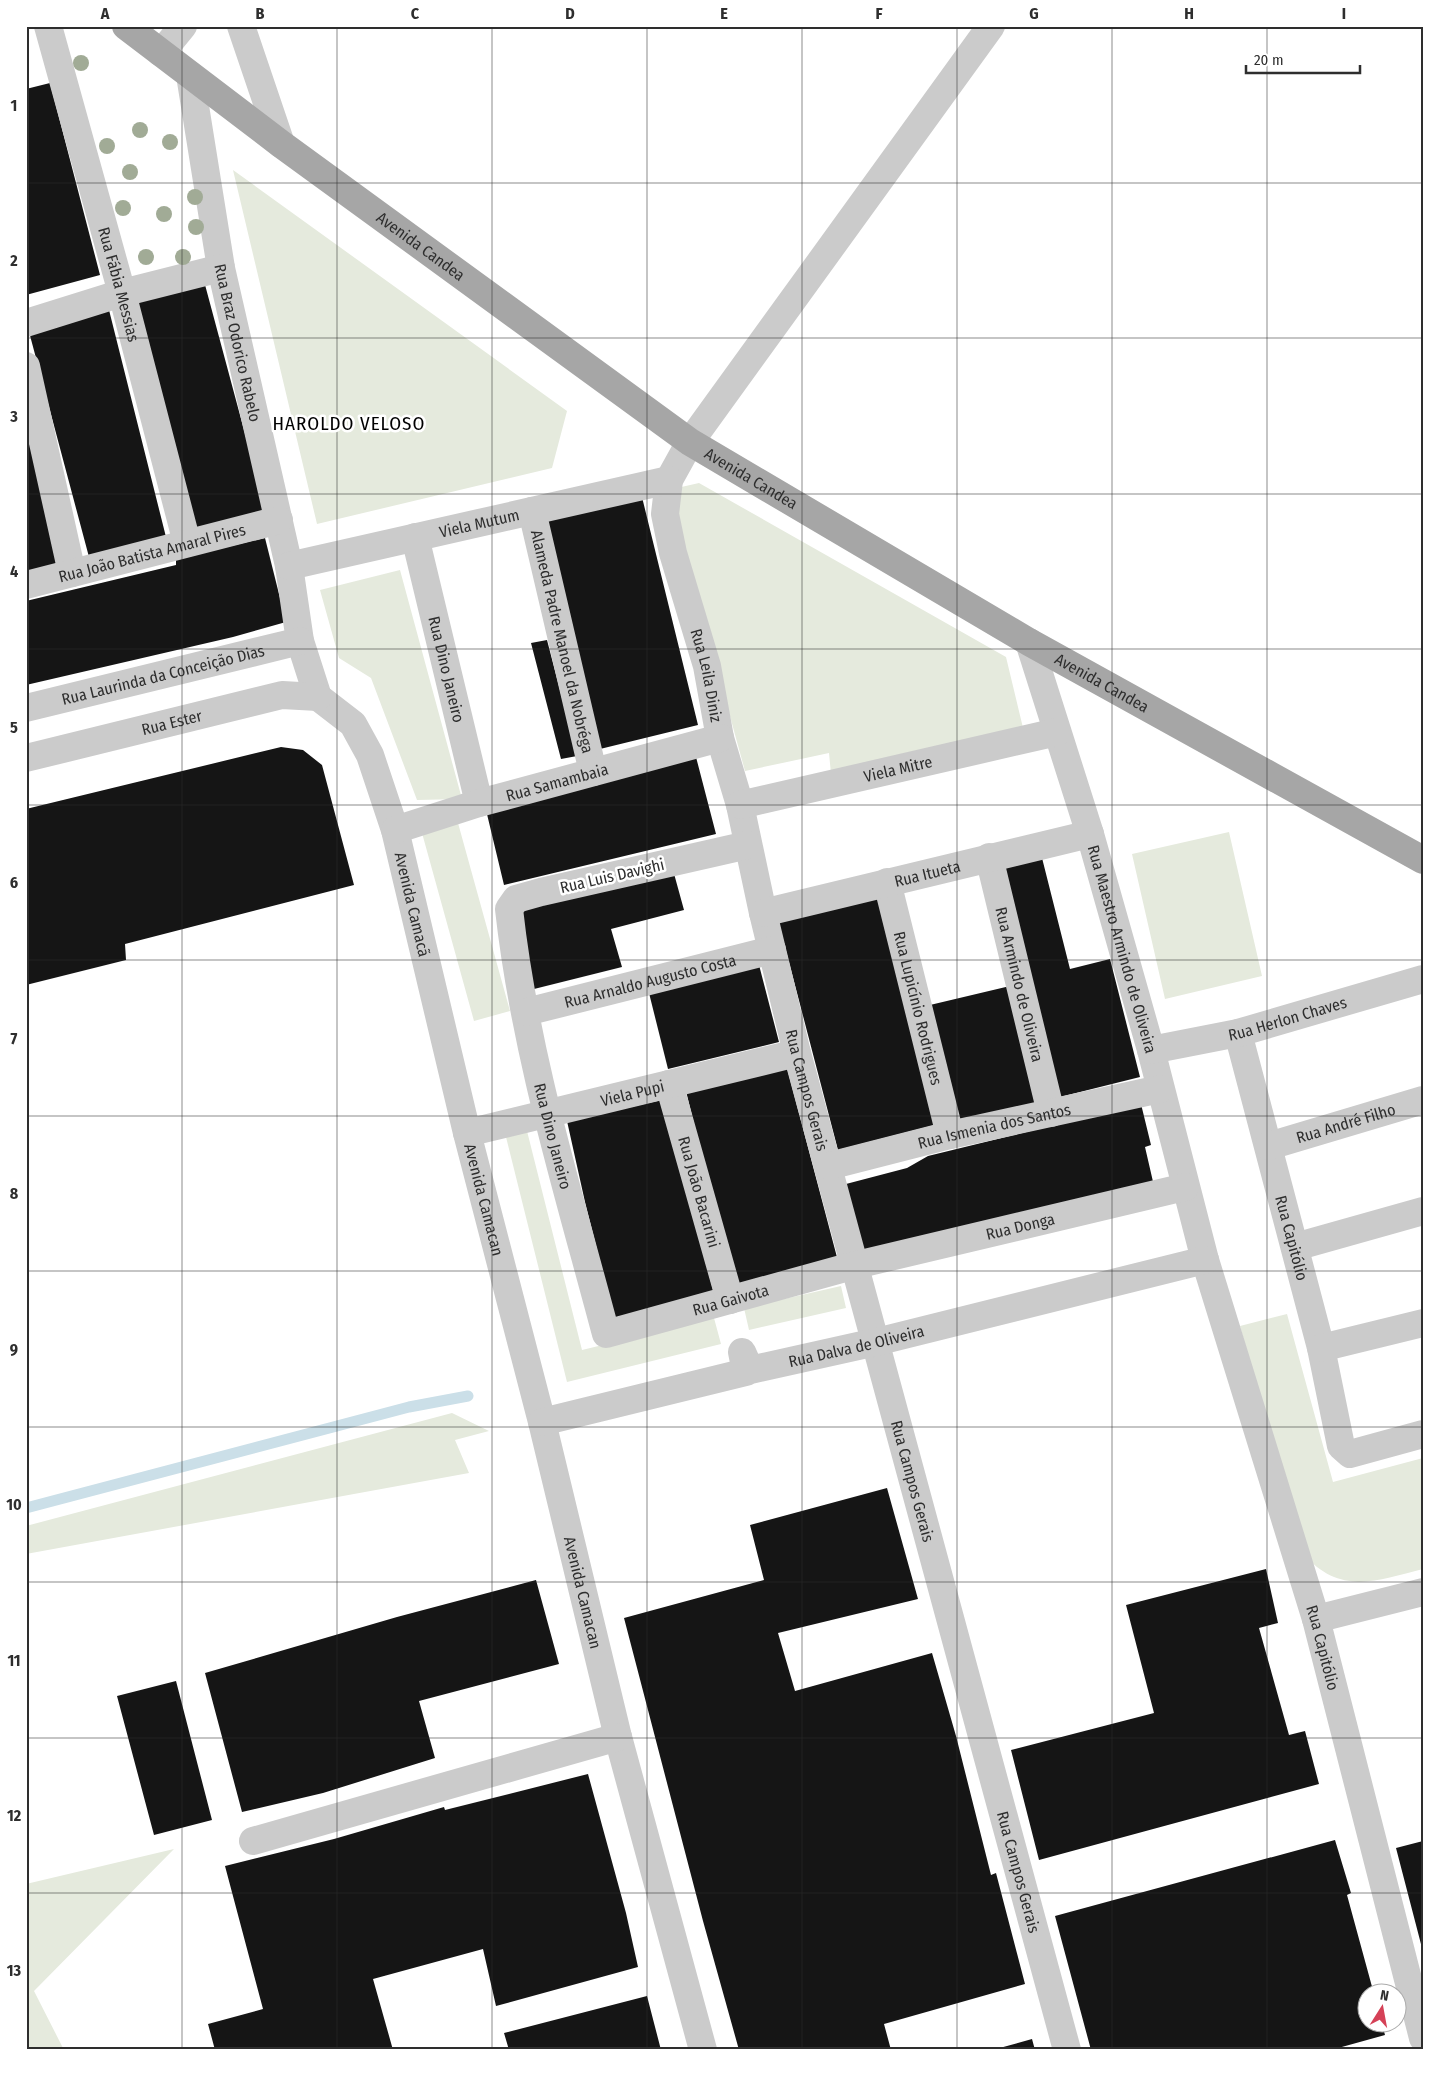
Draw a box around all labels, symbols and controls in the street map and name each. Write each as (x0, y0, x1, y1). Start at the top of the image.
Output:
text: A (100, 4, 110, 23)
text: B (256, 4, 265, 23)
text: C (411, 4, 420, 23)
text: D (565, 4, 575, 23)
text: E (720, 4, 728, 23)
text: F (875, 4, 883, 23)
text: G (1029, 4, 1039, 23)
text: H (1184, 4, 1194, 23)
text: I (1342, 4, 1346, 23)
scale bar (1246, 42, 1360, 74)
text: 20 m (1254, 51, 1284, 69)
text: 1 (11, 96, 17, 115)
street label: Avenida Candea (373, 208, 469, 285)
street label: Rua Fábia Messias (95, 225, 144, 344)
text: 2 (9, 251, 18, 270)
street label: Rua Braz Odorico Rabelo (211, 262, 265, 423)
text: 3 (9, 407, 18, 426)
district label: HAROLDO VELOSO (273, 412, 425, 435)
street label: Avenida Candea (701, 443, 801, 513)
street label: Viela Mutum (437, 505, 521, 541)
street label: Rua João Batista Amaral Pires (56, 519, 248, 586)
street label: Alameda Padre Manoel da Nobréga (527, 528, 598, 755)
text: 4 (10, 562, 18, 581)
street label: Rua Dino Janeiro (425, 614, 469, 724)
street label: Rua Leila Diniz (687, 626, 726, 724)
street label: Rua Laurinda da Conceição Dias (60, 641, 266, 708)
street label: Avenida Candea (1052, 649, 1153, 716)
street label: Rua Ester (140, 705, 204, 739)
text: 5 (10, 718, 18, 737)
street label: Viela Mitre (862, 752, 934, 786)
street label: Rua Samambaia (504, 759, 610, 805)
street label: Rua Maestro Armindo de Oliveira (1084, 843, 1161, 1055)
street label: Avenida Camacã (391, 850, 434, 959)
street label: Rua Luis Davighi (558, 855, 666, 897)
street label: Rua Itueta (892, 856, 962, 890)
text: 6 (10, 873, 18, 892)
street label: Rua Armindo de Oliveira (992, 905, 1048, 1064)
street label: Rua Lupicínio Rodrigues (890, 929, 947, 1087)
street label: Rua Arnaldo Augusto Costa (562, 950, 738, 1011)
street label: Rua Herlon Chaves (1226, 992, 1349, 1044)
street label: Rua Campos Gerais (782, 1027, 833, 1153)
text: 7 (11, 1029, 18, 1048)
street label: Viela Pupi (598, 1076, 666, 1110)
street label: Rua Dino Janeiro (531, 1081, 576, 1191)
street label: Rua Ismenia dos Santos (916, 1099, 1073, 1152)
street label: Rua André Filho (1294, 1099, 1398, 1147)
street label: Rua João Bacarini (675, 1134, 724, 1250)
street label: Avenida Camacan (461, 1142, 508, 1258)
text: 8 (10, 1184, 19, 1203)
street label: Rua Capitólio (1272, 1193, 1312, 1283)
street label: Rua Donga (984, 1209, 1057, 1243)
street label: Rua Gaivota (690, 1280, 771, 1319)
street label: Rua Dalva de Oliveira (787, 1321, 926, 1371)
text: 9 (10, 1340, 18, 1359)
street label: Rua Campos Gerais (887, 1418, 939, 1544)
text: 10 (6, 1495, 22, 1514)
street label: Avenida Camacan (560, 1534, 606, 1651)
street label: Rua Capitólio (1303, 1603, 1343, 1692)
text: 11 (7, 1651, 21, 1670)
text: 12 (7, 1806, 22, 1825)
street label: Rua Campos Gerais (993, 1809, 1044, 1935)
text: 13 (7, 1961, 22, 1980)
north arrow (1356, 1984, 1406, 2034)
text: N (1379, 1987, 1390, 2005)

